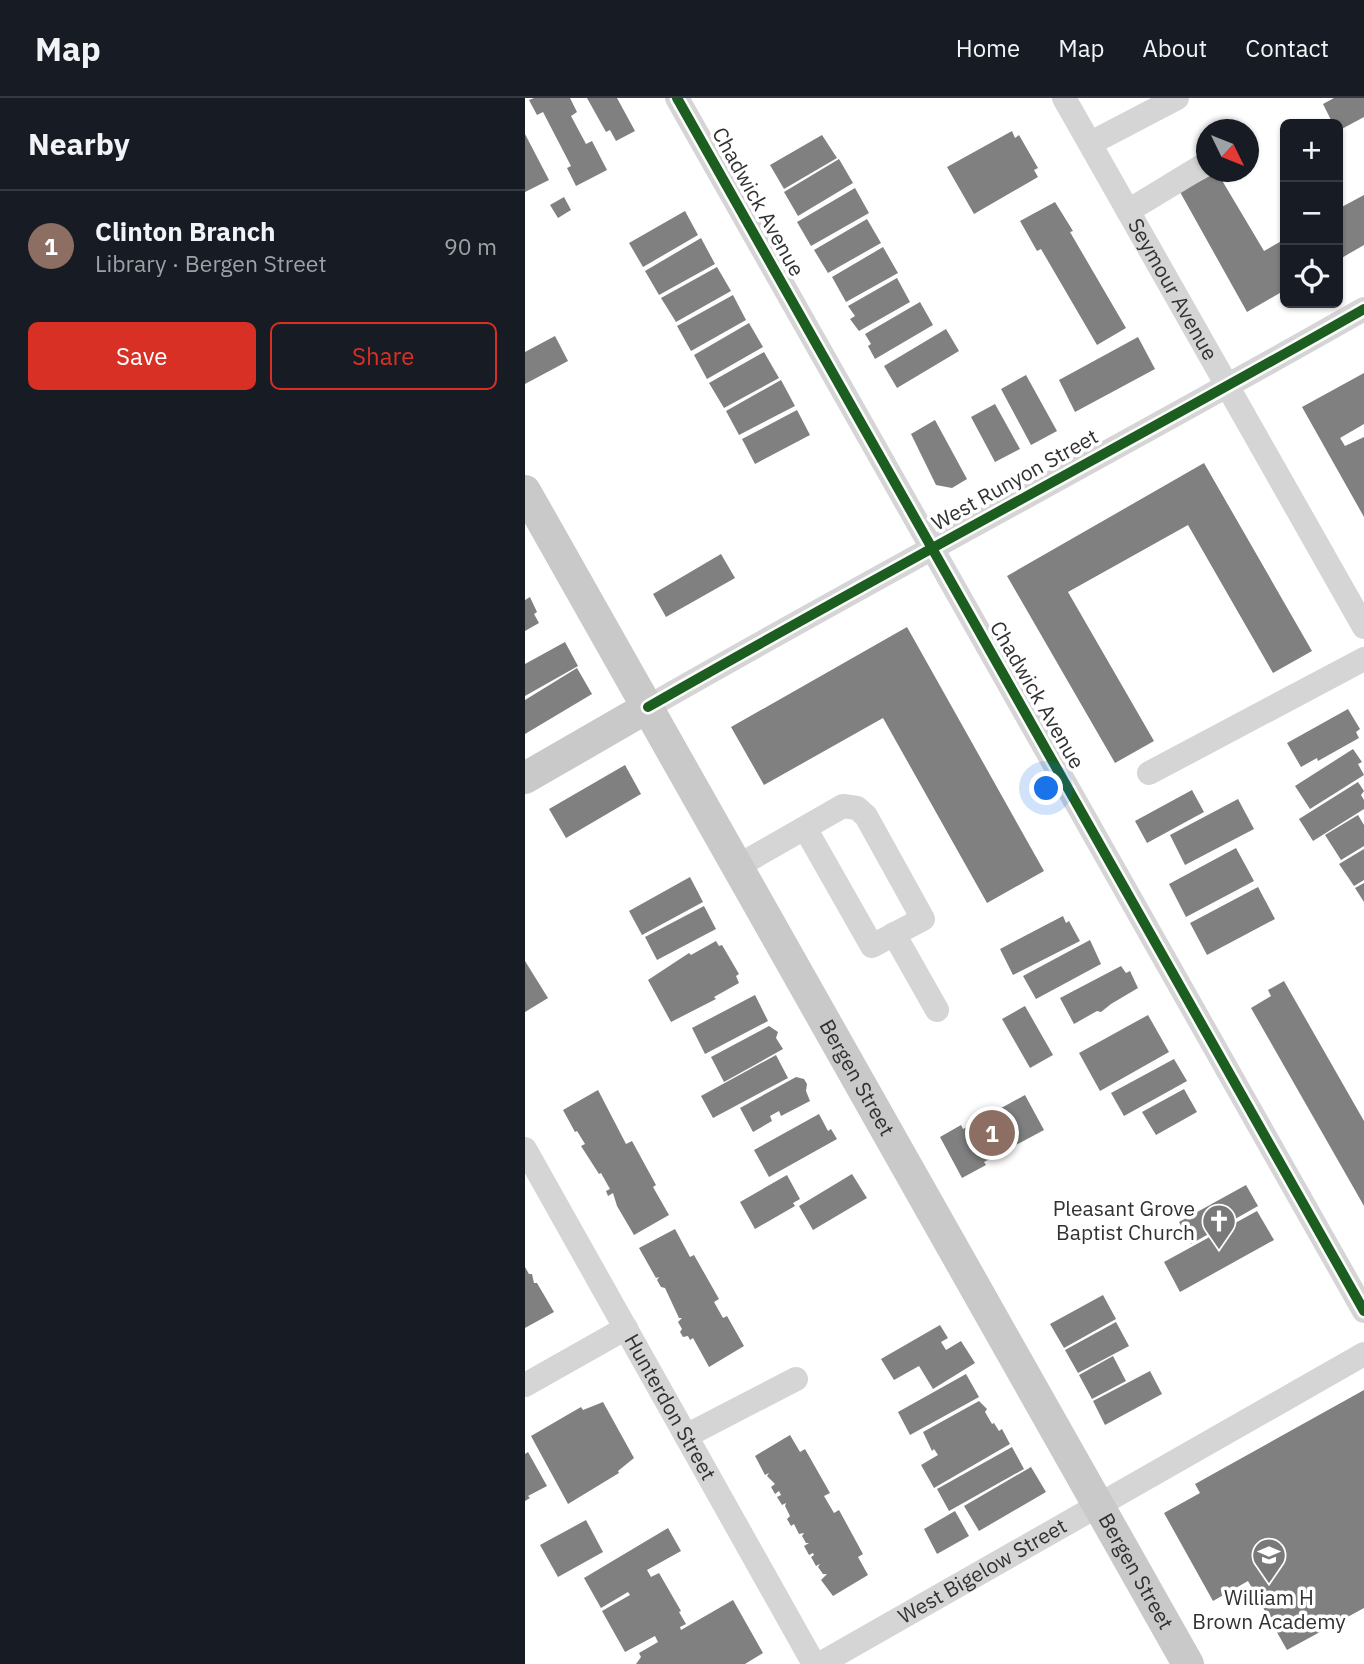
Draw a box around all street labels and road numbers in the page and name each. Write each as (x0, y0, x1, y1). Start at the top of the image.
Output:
street label: Chadwick Avenue (706, 122, 811, 281)
street label: Seymour Avenue (1122, 213, 1225, 365)
street label: West Runyon Street (926, 422, 1103, 536)
street label: Chadwick Avenue (984, 615, 1092, 774)
street label: Bergen Street (813, 1014, 902, 1141)
street label: Hunterdon Street (618, 1328, 723, 1485)
street label: Bergen Street (1092, 1508, 1181, 1634)
street label: West Bigelow Street (893, 1511, 1071, 1630)

